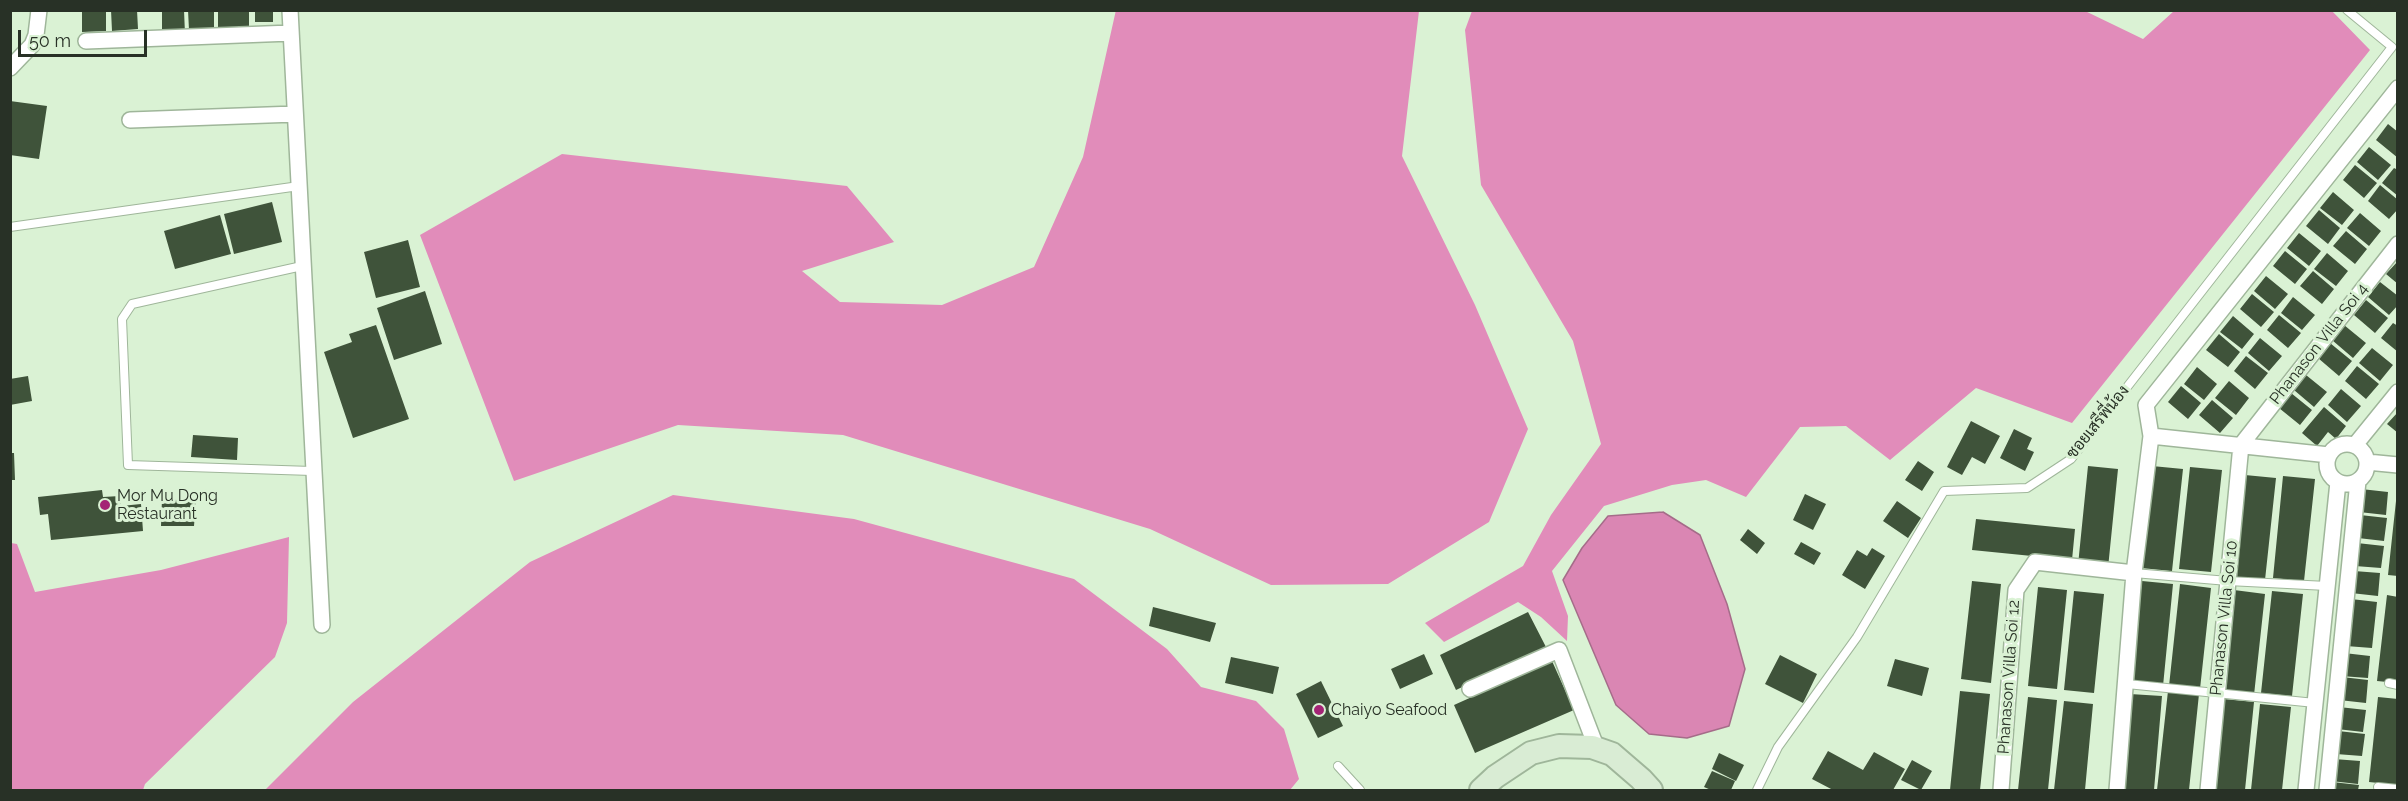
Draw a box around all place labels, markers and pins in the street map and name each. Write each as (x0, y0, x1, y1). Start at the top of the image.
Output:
place label: Mor Mu Dong Restaurant (117, 486, 218, 524)
marker: Mor Mu Dong Restaurant (98, 498, 112, 512)
place label: Chaiyo Seafood (1331, 700, 1447, 720)
marker: Chaiyo Seafood (1312, 703, 1326, 717)

